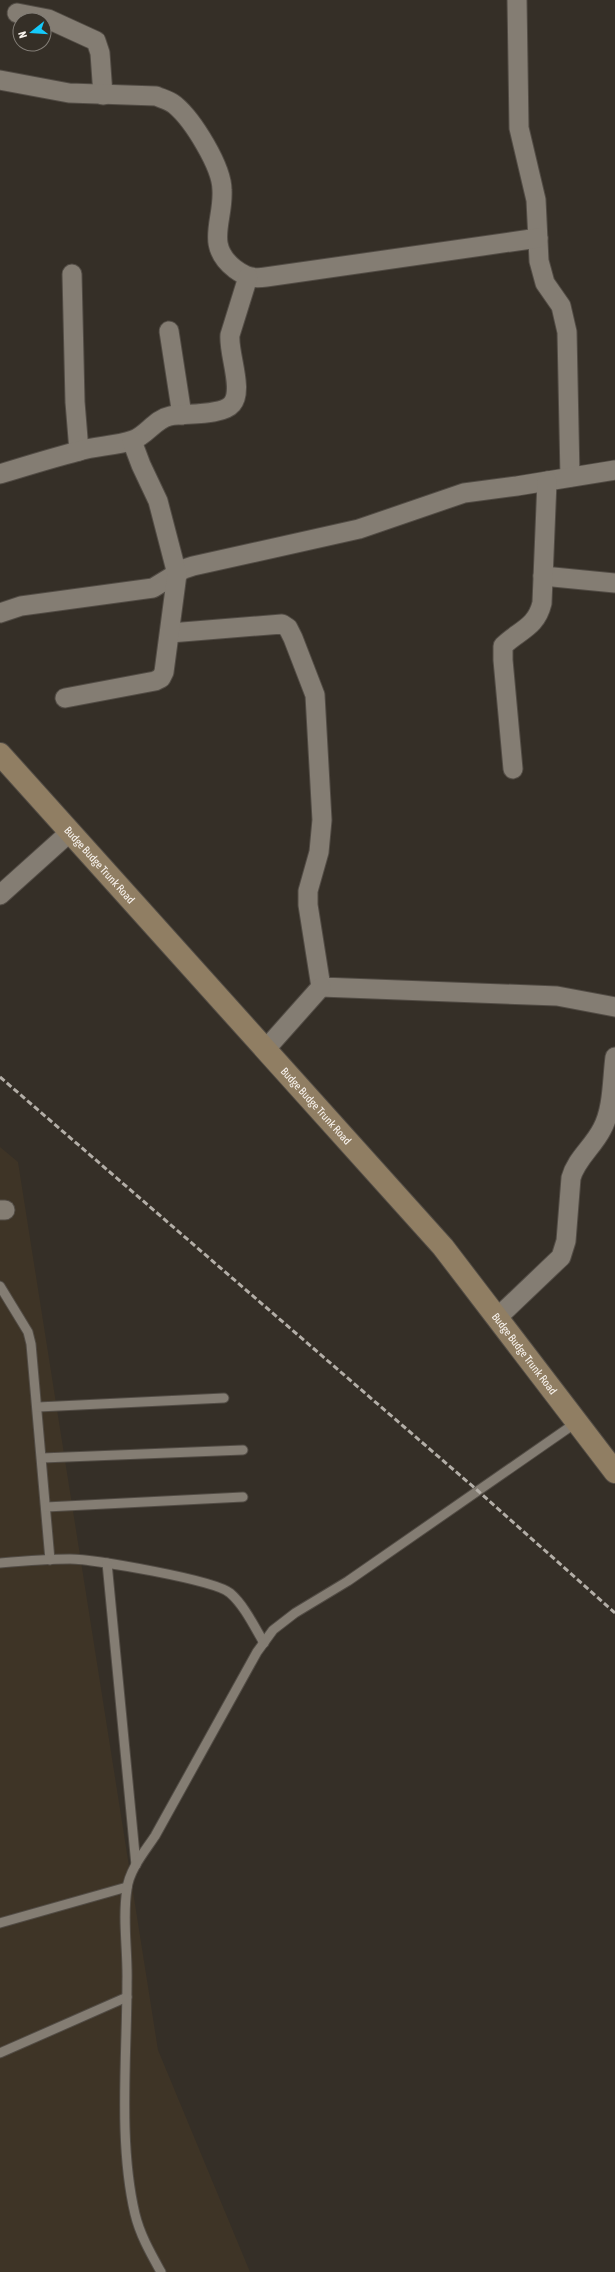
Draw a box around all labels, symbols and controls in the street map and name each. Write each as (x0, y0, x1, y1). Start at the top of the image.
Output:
north arrow (12, 12, 52, 52)
text: N (16, 30, 29, 40)
street label: Budge Budge Trunk Road (62, 824, 137, 906)
street label: Budge Budge Trunk Road (279, 1065, 354, 1147)
street label: Budge Budge Trunk Road (490, 1311, 559, 1397)

